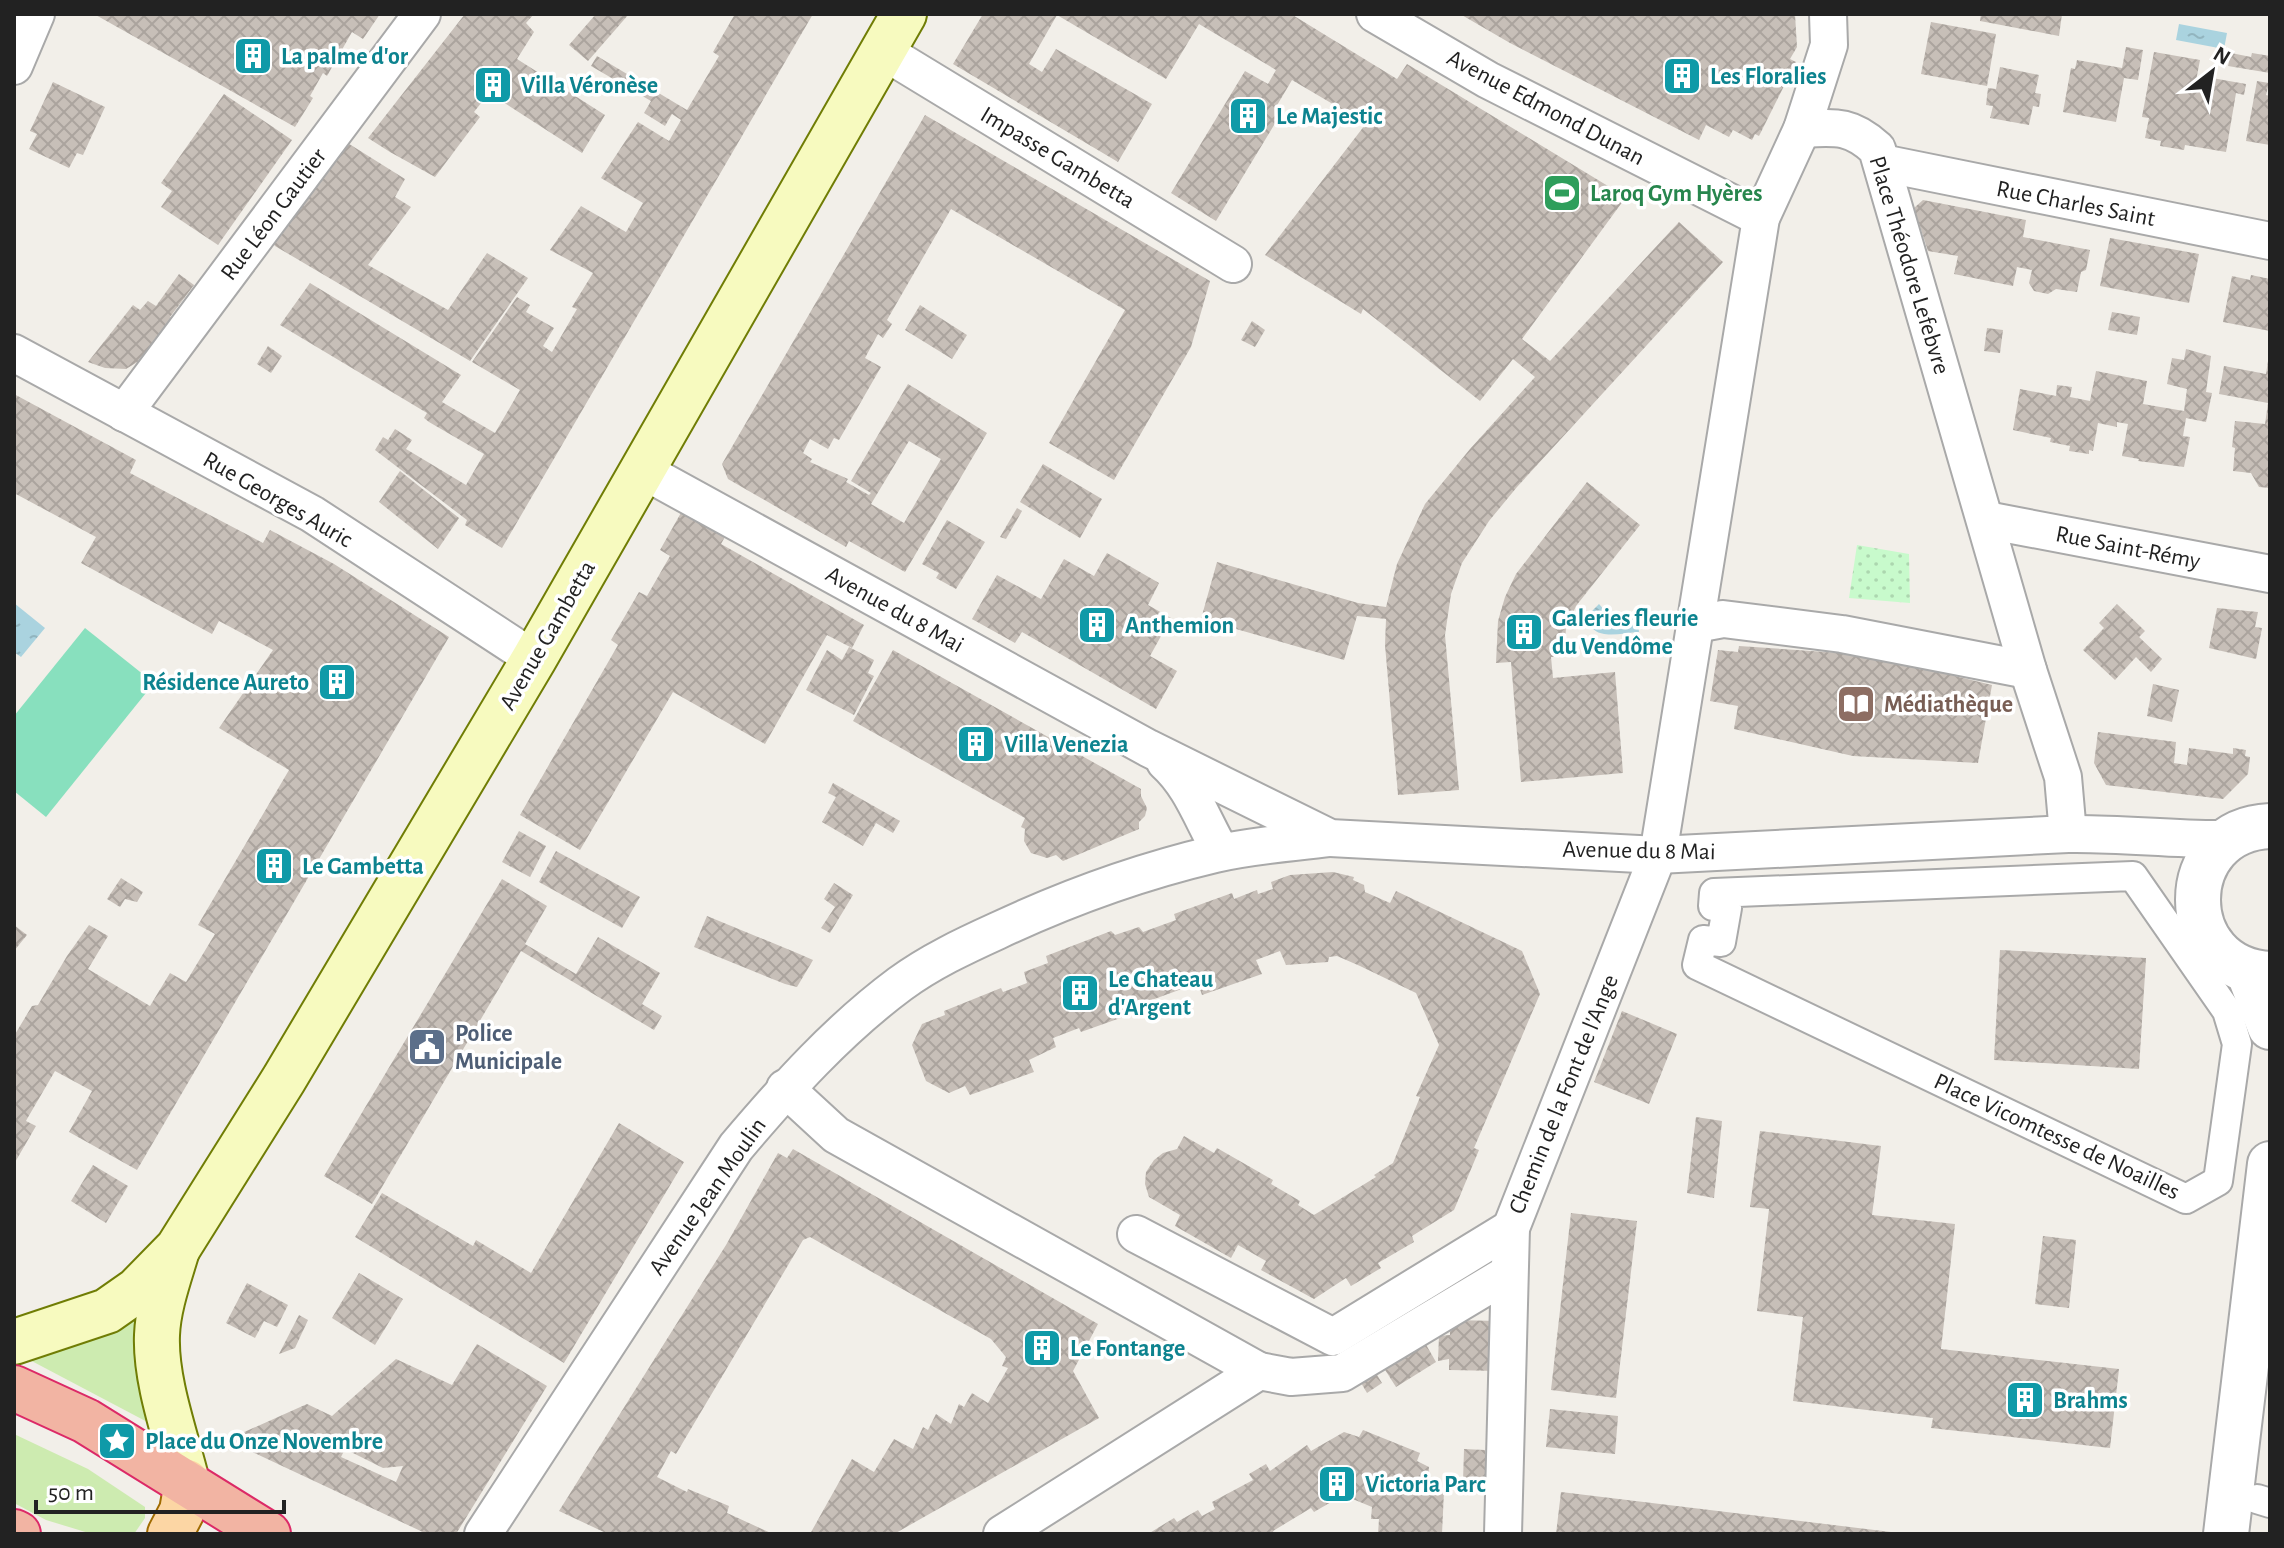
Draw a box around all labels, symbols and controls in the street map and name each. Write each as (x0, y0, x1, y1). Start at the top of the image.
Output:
north arrow (2172, 32, 2252, 112)
building icon: La palme d'or (232, 35, 274, 77)
text: N (2210, 42, 2234, 69)
place label: La palme d'or (281, 45, 409, 69)
street label: Avenue Edmond Dunan (1443, 46, 1648, 170)
building icon: Les Floralies (1661, 55, 1703, 97)
building icon: Villa Véronèse (472, 64, 514, 106)
place label: Les Floralies (1710, 65, 1826, 89)
place label: Villa Véronèse (521, 74, 658, 98)
building icon: Le Majestic (1227, 95, 1269, 137)
street label: Impasse Gambetta (976, 102, 1139, 213)
place label: Le Majestic (1276, 105, 1383, 129)
street label: Rue Léon Gautier (217, 144, 331, 285)
street label: Place Théodore Lefebvre (1864, 153, 1954, 377)
sports icon: Laroq Gym Hyères (1541, 172, 1583, 214)
street label: Rue Charles Saint (1994, 177, 2158, 231)
place label: Laroq Gym Hyères (1590, 182, 1762, 206)
street label: Rue Georges Auric (199, 447, 356, 552)
street label: Rue Saint-Rémy (2054, 522, 2202, 574)
street label: Avenue Gambetta (495, 557, 600, 714)
street label: Avenue du 8 Mai (822, 562, 967, 658)
building icon: Anthemion (1076, 604, 1118, 646)
place label: Galeries fleurie du Vendôme (1552, 607, 1698, 659)
building icon: Galeries fleurie du Vendôme (1503, 611, 1545, 653)
place label: Anthemion (1125, 614, 1234, 638)
building icon: Résidence Aureto (316, 661, 358, 703)
place label: Résidence Aureto (142, 671, 309, 695)
library icon: Médiathèque (1835, 683, 1877, 725)
place label: Médiathèque (1884, 693, 2013, 717)
building icon: Villa Venezia (955, 723, 997, 765)
place label: Villa Venezia (1004, 733, 1128, 757)
street label: Avenue du 8 Mai (1562, 838, 1716, 864)
building icon: Le Gambetta (253, 845, 295, 887)
place label: Le Gambetta (302, 855, 424, 879)
place label: Le Chateau d'Argent (1108, 968, 1214, 1020)
street label: Chemin de la Font de l'Ange (1505, 971, 1623, 1217)
building icon: Le Chateau d'Argent (1059, 972, 1101, 1014)
place label: Police Municipale (455, 1022, 562, 1074)
public building icon: Police Municipale (406, 1026, 448, 1068)
street label: Place Vicomtesse de Noailles (1930, 1069, 2183, 1204)
street label: Avenue Jean Moulin (645, 1114, 771, 1280)
building icon: Le Fontange (1021, 1327, 1063, 1369)
place label: Le Fontange (1070, 1337, 1185, 1361)
building icon: Brahms (2004, 1379, 2046, 1421)
place label: Brahms (2053, 1389, 2128, 1413)
place icon: Place du Onze Novembre (96, 1420, 138, 1462)
place label: Place du Onze Novembre (145, 1430, 383, 1454)
building icon: Victoria Parc (1316, 1463, 1358, 1505)
scale bar (36, 1464, 284, 1514)
place label: Victoria Parc (1365, 1473, 1486, 1497)
text: 50 m (48, 1481, 94, 1505)

